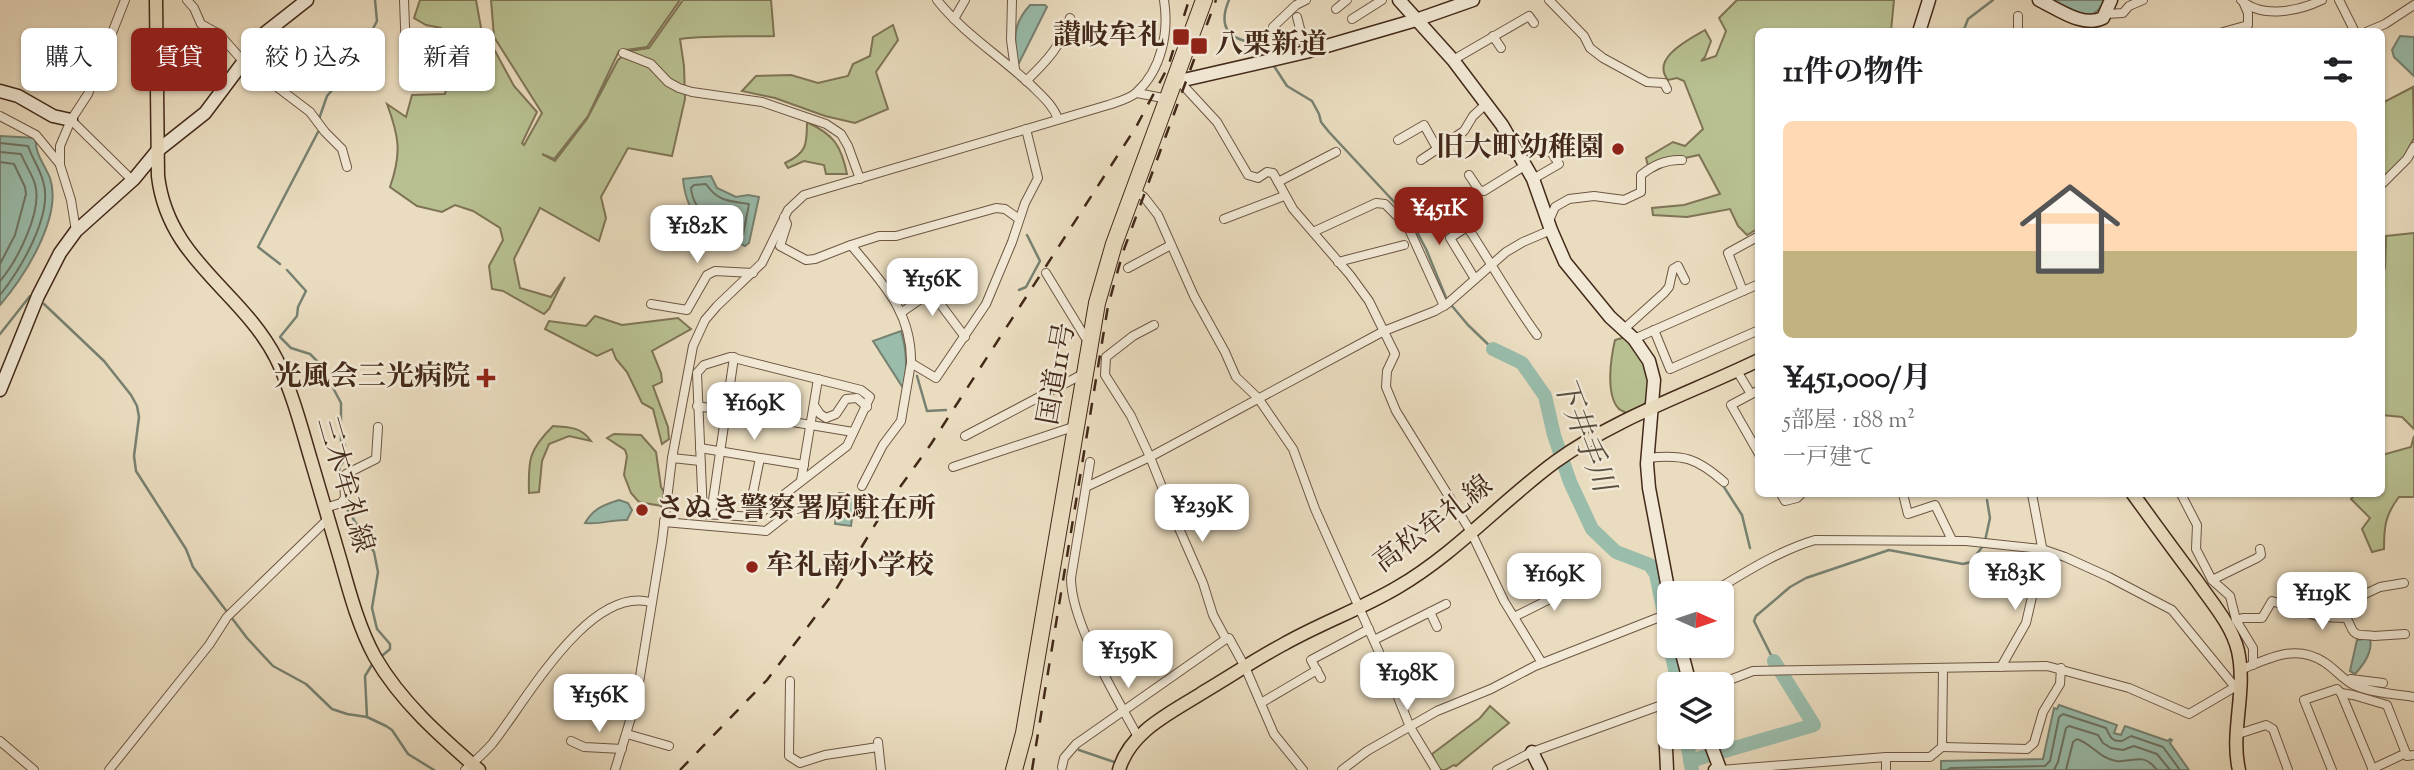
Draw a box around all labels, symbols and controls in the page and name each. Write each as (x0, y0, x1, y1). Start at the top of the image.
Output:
place label: 讃岐牟礼 (1053, 17, 1165, 57)
place label: 八栗新道 (1215, 26, 1327, 66)
marker: 讃岐牟礼 (1171, 27, 1191, 47)
chip: 購入 (21, 28, 117, 91)
chip: 賃貸 (131, 28, 227, 91)
chip: 絞り込み (241, 28, 385, 91)
chip: 新着 (399, 28, 495, 91)
marker: 八栗新道 (1189, 36, 1209, 56)
icon: filters (2319, 51, 2357, 89)
text: 11件の物件 (1783, 52, 1923, 95)
place label: 旧大町幼稚園 (1436, 129, 1604, 169)
marker: 旧大町幼稚園 (1610, 141, 1626, 157)
icon: home (2007, 166, 2133, 292)
pin: ¥451K (1390, 188, 1488, 247)
text: ¥451K (1410, 193, 1468, 226)
pin: ¥182K (648, 205, 746, 265)
text: ¥182K (666, 211, 728, 244)
pin: ¥156K (883, 258, 981, 318)
text: ¥156K (903, 264, 961, 297)
street label: 国道11号 (1029, 320, 1087, 428)
place label: 光風会三光病院 (274, 358, 470, 398)
text: ¥451,000/月 (1783, 358, 1931, 401)
marker: 光風会三光病院 (476, 368, 496, 388)
water label: 下井手川 (1540, 371, 1625, 502)
pin: ¥169K (705, 382, 803, 442)
text: ¥169K (723, 388, 785, 421)
text: 5部屋 · 188 m² (1783, 405, 1915, 438)
street label: 三木牟礼線 (305, 412, 383, 558)
text: 一戸建て (1783, 442, 1875, 475)
street label: 高松牟礼線 (1366, 467, 1502, 583)
pin: ¥239K (1153, 484, 1251, 544)
place label: さぬき警察署原駐在所 (656, 490, 936, 530)
text: ¥239K (1171, 490, 1233, 523)
marker: さぬき警察署原駐在所 (634, 502, 650, 518)
place label: 牟礼南小学校 (766, 547, 934, 587)
pin: ¥183K (1966, 552, 2064, 612)
pin: ¥169K (1505, 554, 1603, 613)
text: ¥183K (1985, 558, 2045, 591)
marker: 牟礼南小学校 (744, 559, 760, 575)
text: ¥169K (1523, 559, 1585, 592)
pin: ¥119K (2273, 572, 2371, 632)
text: ¥119K (2293, 578, 2351, 611)
north arrow (1657, 581, 1734, 658)
map controls (1657, 581, 1734, 749)
pin: ¥159K (1079, 630, 1177, 690)
text: ¥159K (1099, 636, 1157, 669)
pin: ¥198K (1358, 652, 1456, 712)
text: ¥198K (1376, 658, 1438, 691)
button: layers (1657, 672, 1734, 749)
pin: ¥156K (550, 674, 648, 734)
text: ¥156K (570, 680, 628, 713)

